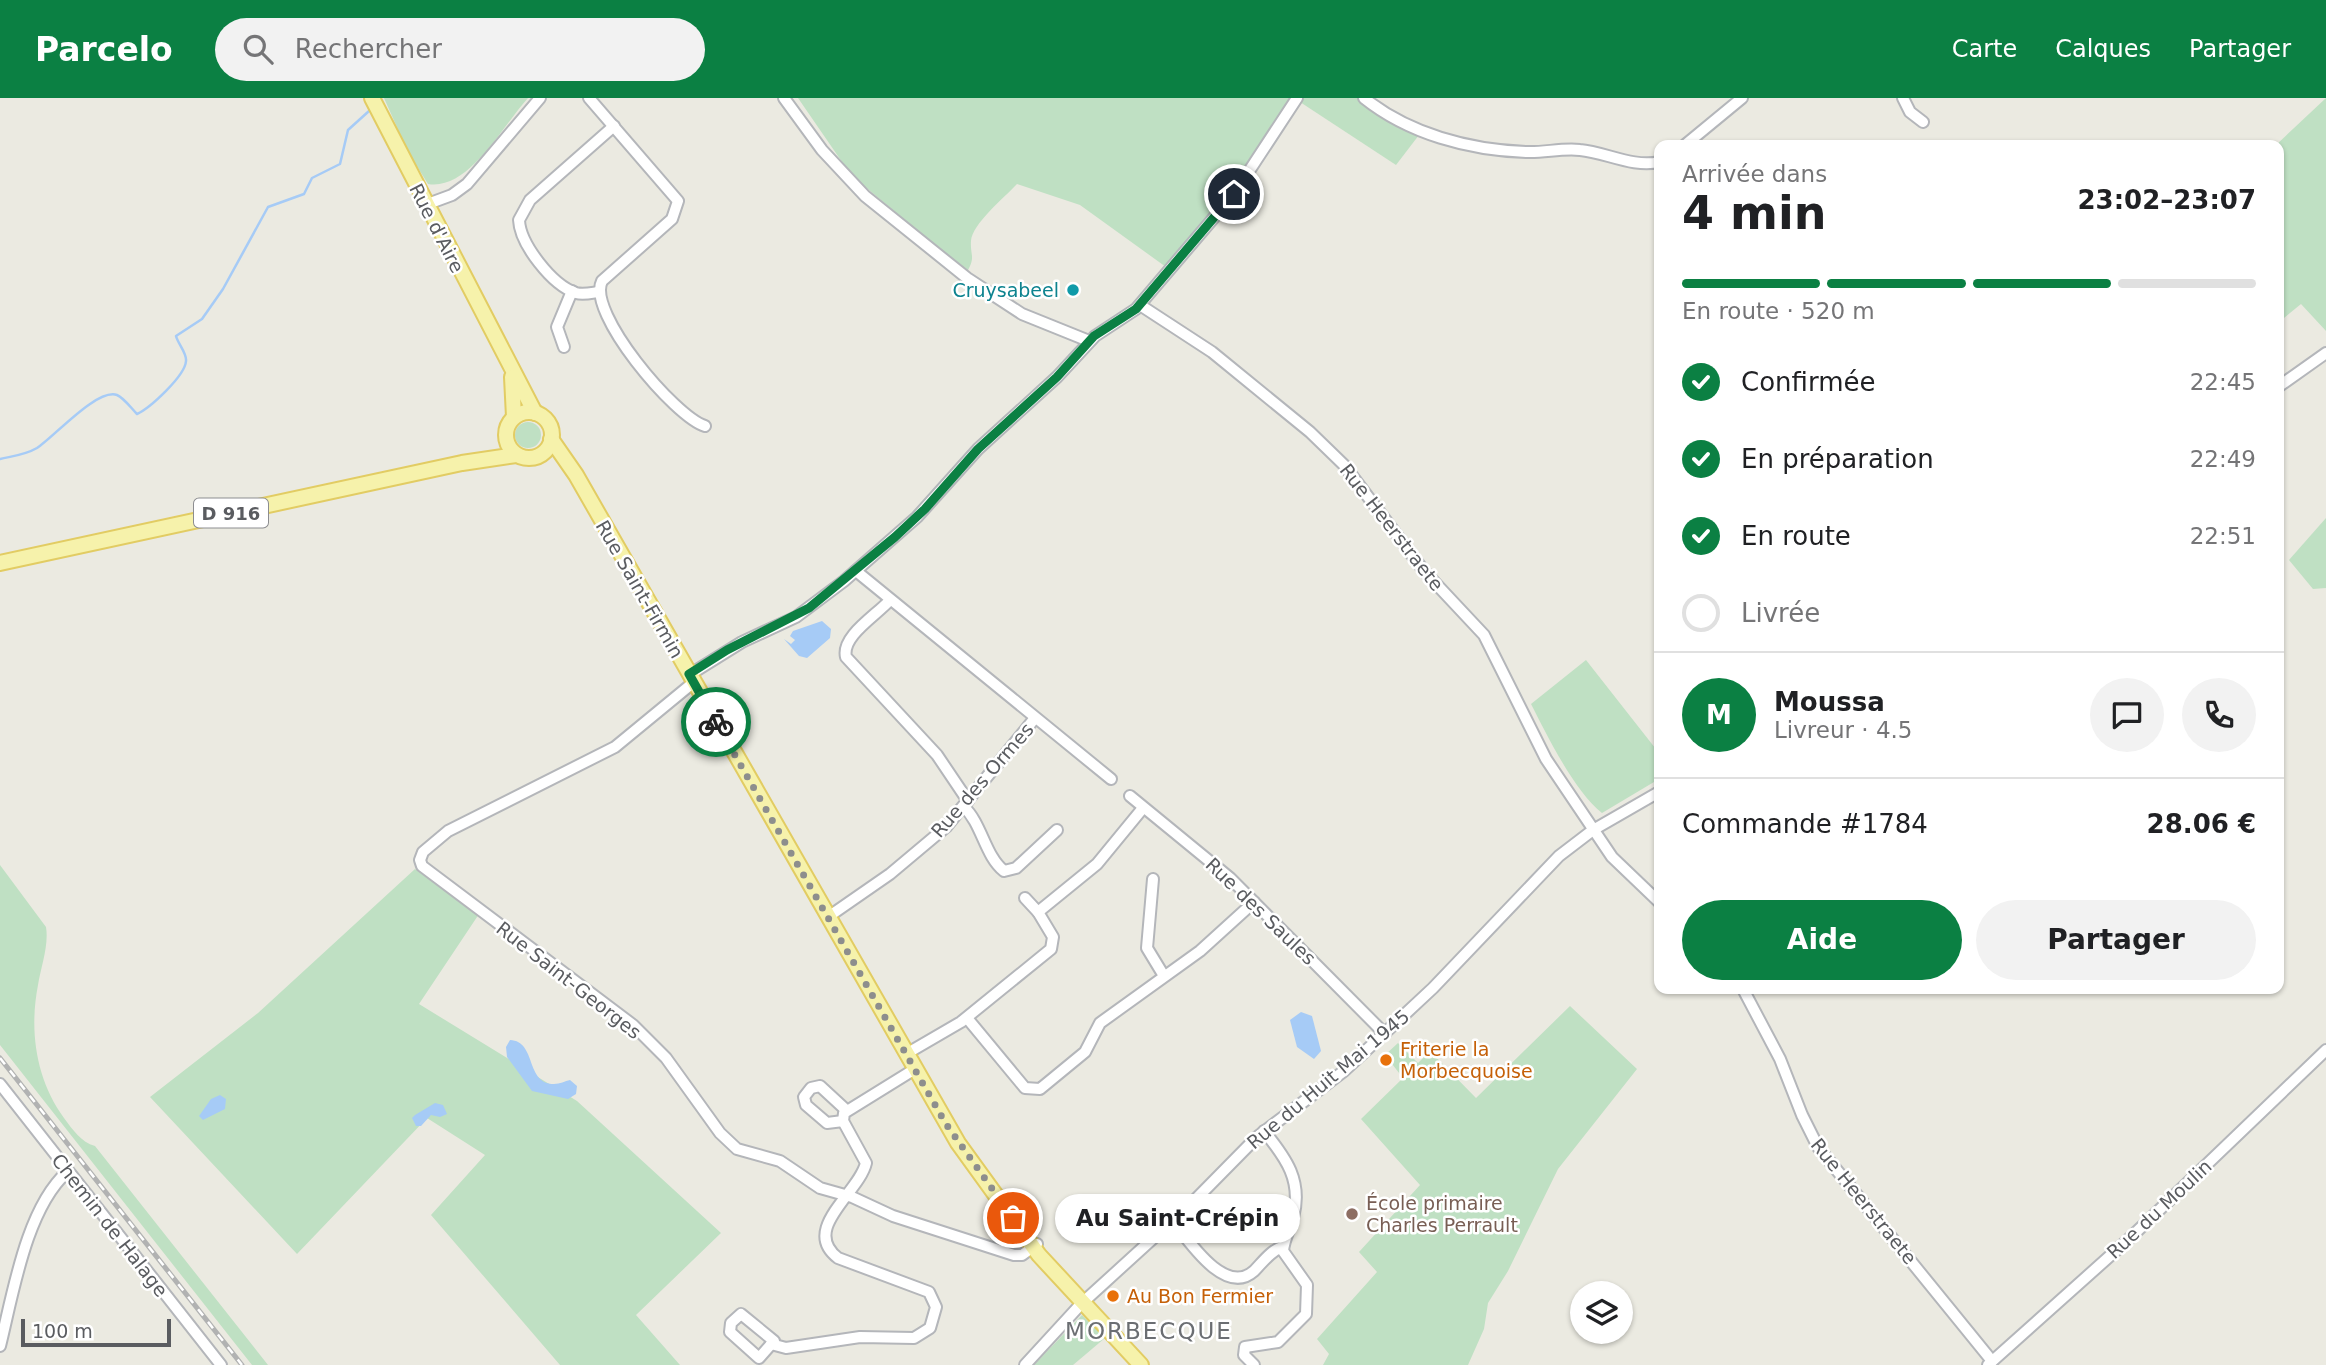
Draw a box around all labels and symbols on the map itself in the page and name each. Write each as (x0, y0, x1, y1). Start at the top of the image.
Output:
pin (1204, 164, 1264, 224)
street label: Rue d'Aire (405, 180, 469, 276)
place label: Cruysabeel (952, 279, 1059, 301)
marker: Cruysabeel (1065, 282, 1081, 298)
street label: Rue Heerstraete (1336, 459, 1448, 595)
road number: D 916 (194, 498, 268, 528)
street label: Rue Saint-Firmin (592, 516, 688, 662)
courier (681, 687, 751, 757)
street label: Rue des Ormes (926, 718, 1038, 842)
street label: Rue des Saules (1201, 853, 1321, 969)
street label: Rue Saint-Georges (492, 917, 646, 1043)
street label: Rue du Huit Mai 1945 (1242, 1005, 1414, 1153)
place label: Friterie la Morbecquoise (1400, 1038, 1533, 1082)
marker: Friterie la Morbecquoise (1378, 1052, 1394, 1068)
street label: Rue Heerstraete (1807, 1134, 1921, 1268)
street label: Chemin de Halage (47, 1149, 173, 1301)
street label: Rue du Moulin (2102, 1155, 2216, 1263)
pin (983, 1188, 1043, 1248)
place label: École primaire Charles Perrault (1366, 1192, 1518, 1236)
callout: Au Saint-Crépin (1055, 1194, 1300, 1242)
marker: École primaire Charles Perrault (1344, 1206, 1360, 1222)
place label: Au Bon Fermier (1127, 1285, 1273, 1307)
marker: Au Bon Fermier (1105, 1288, 1121, 1304)
scale bar (21, 1316, 172, 1348)
district label: MORBECQUE (1065, 1318, 1233, 1344)

